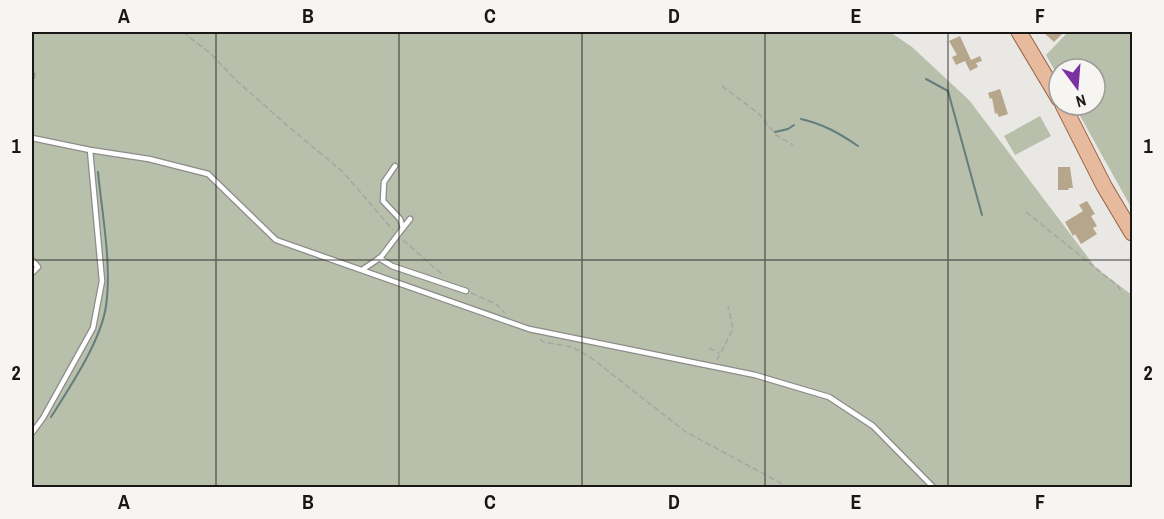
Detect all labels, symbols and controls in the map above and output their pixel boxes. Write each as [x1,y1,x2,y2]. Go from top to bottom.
text: A [118,2,130,29]
text: B [302,2,314,29]
text: C [484,2,496,29]
text: D [668,2,680,29]
text: E [851,2,862,29]
text: F [1035,2,1045,29]
north arrow [1047,57,1107,117]
text: N [1074,90,1089,113]
text: 1 [11,132,21,159]
text: 1 [1143,132,1153,159]
text: 2 [11,359,21,386]
text: 2 [1143,359,1153,386]
text: A [118,488,130,515]
text: B [302,488,314,515]
text: C [484,488,496,515]
text: D [668,488,680,515]
text: E [851,488,862,515]
text: F [1035,488,1045,515]

